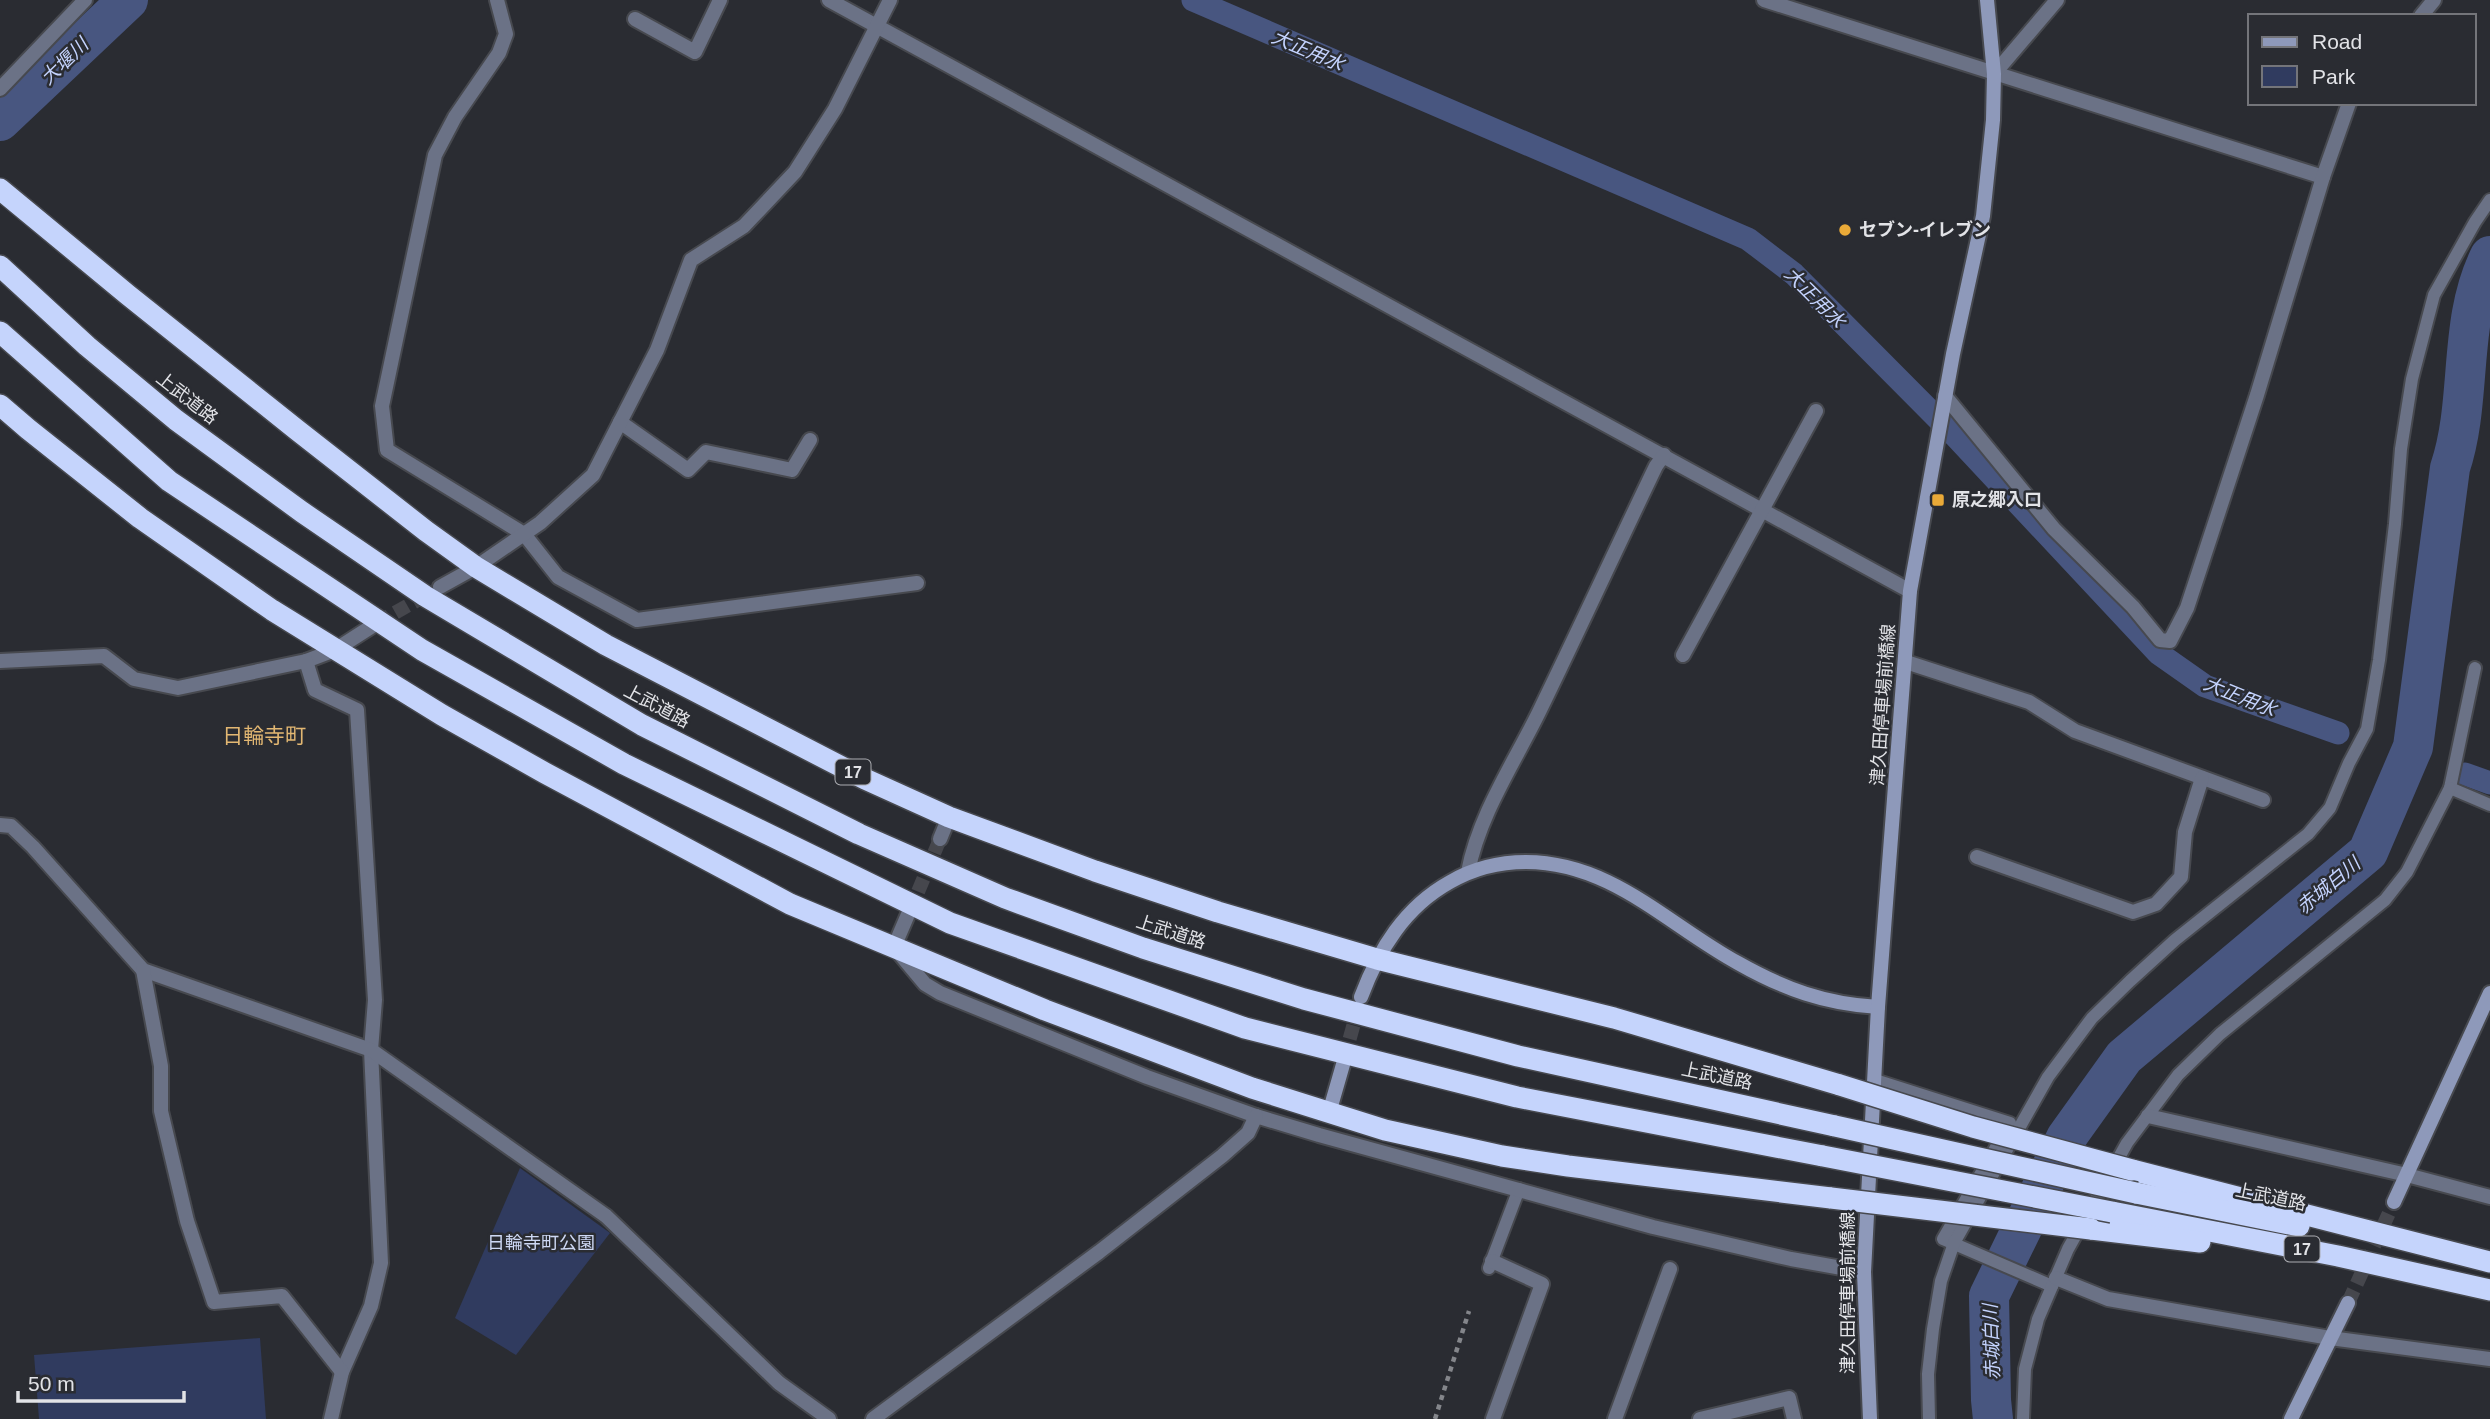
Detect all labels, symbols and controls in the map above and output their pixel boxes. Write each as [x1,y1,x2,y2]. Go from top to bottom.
legend [2248,14,2476,105]
water label: 大正用水 [1269,26,1349,76]
text: Road [2312,30,2362,53]
water label: 大堰川 [37,33,94,89]
text: Park [2312,65,2356,88]
place label: セブン-イレブン [1859,220,1991,240]
marker: セブン-イレブン [1837,222,1853,238]
water label: 大正用水 [1780,263,1850,333]
street label: 上武道路 [152,368,222,428]
place label: 原之郷入口 [1952,490,2042,510]
marker: 原之郷入口 [1930,492,1946,508]
street label: 津久田停車場前橋線 [1867,623,1899,787]
water label: 大正用水 [2201,672,2281,721]
street label: 上武道路 [621,680,693,732]
district label: 日輪寺町 [222,724,306,747]
road number: 17 [836,760,870,785]
water label: 赤城白川 [2292,852,2366,918]
street label: 上武道路 [1134,911,1208,953]
street label: 上武道路 [1680,1059,1754,1093]
street label: 上武道路 [2234,1180,2308,1214]
street label: 津久田停車場前橋線 [1838,1212,1858,1374]
park label: 日輪寺町公園 [487,1233,595,1253]
road number: 17 [2284,1236,2320,1261]
water label: 赤城白川 [1980,1302,2003,1380]
scale bar [18,1360,184,1404]
text: 50 m [28,1372,75,1395]

